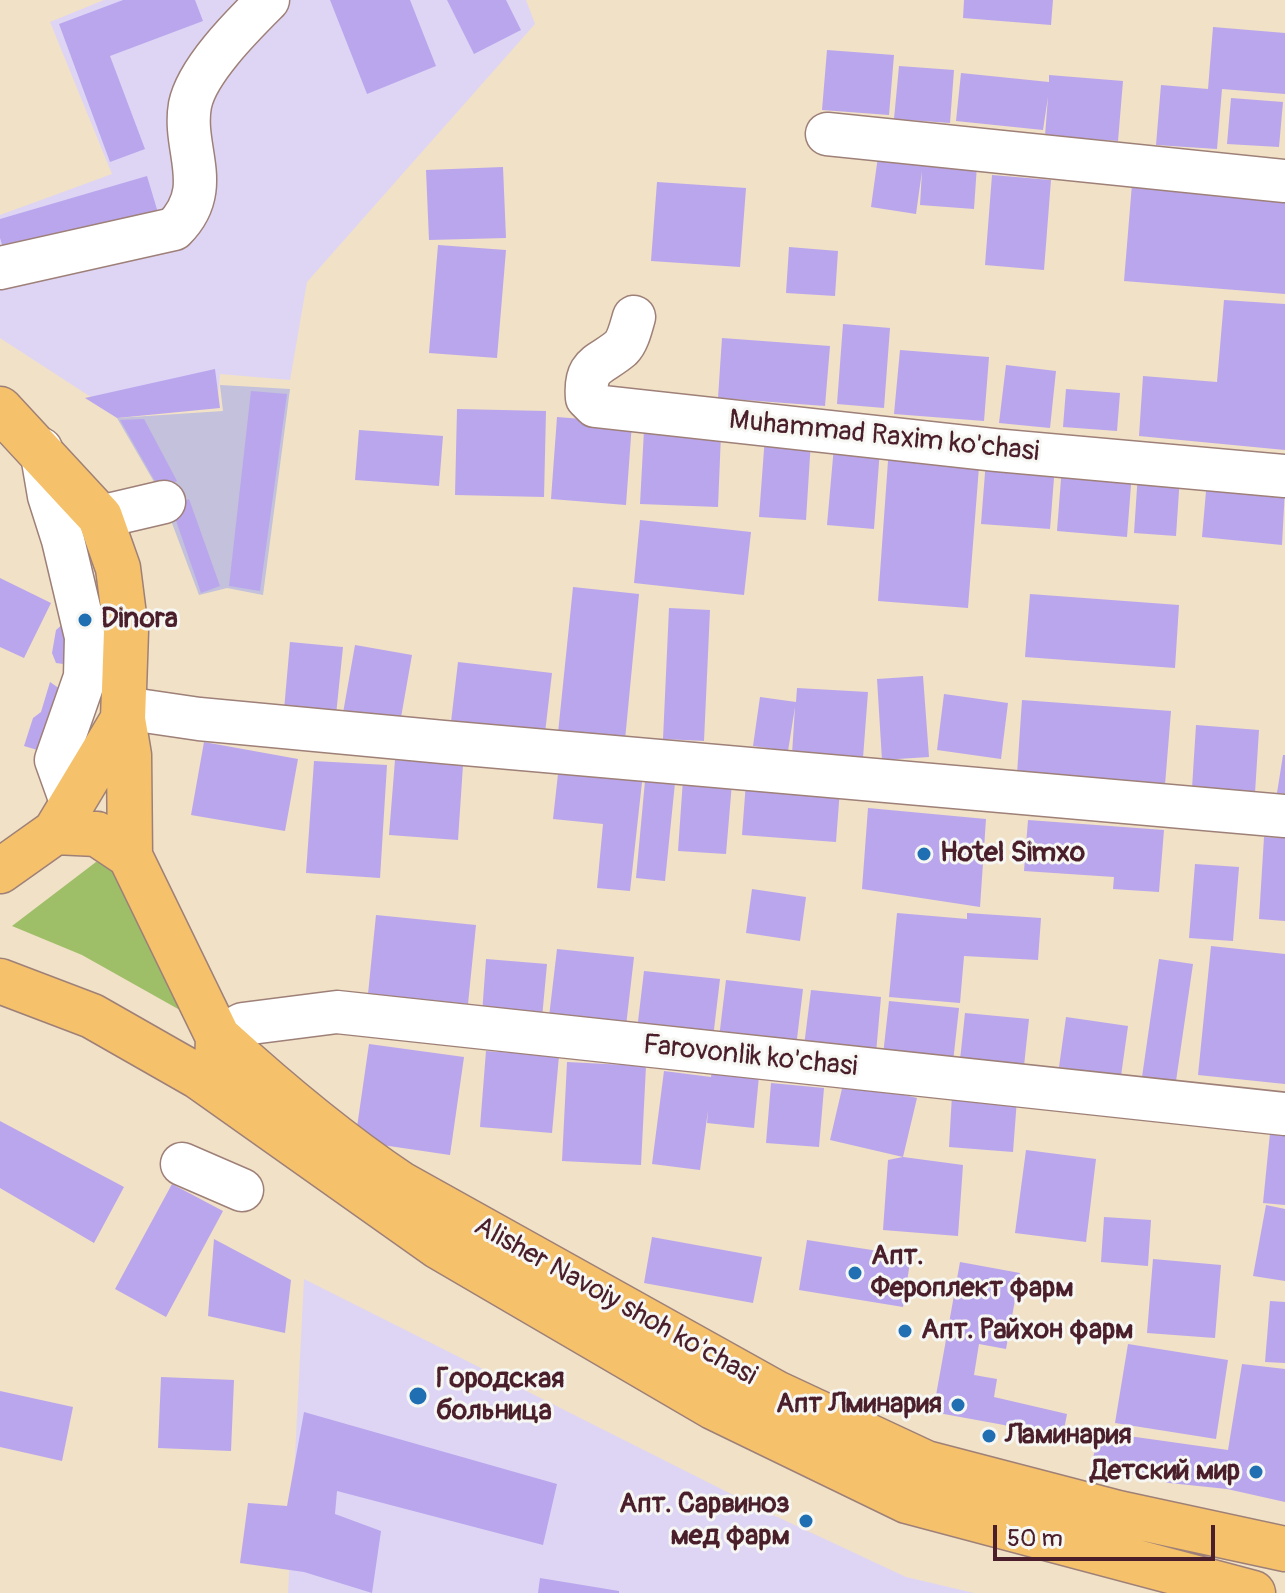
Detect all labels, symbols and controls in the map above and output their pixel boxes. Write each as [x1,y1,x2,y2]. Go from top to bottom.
street label: Muhammad Raxim ko'chasi [727,404,1041,470]
place label: Dinora [101,603,178,637]
marker: Dinora [76,611,94,629]
place label: Hotel Simxo [940,837,1085,871]
marker: Hotel Simxo [915,845,933,863]
street label: Farovonlik ko'chasi [641,1029,859,1085]
street label: Alisher Navoiy shoh ko'chasi [468,1210,762,1394]
place label: Апт. Фероплект фарм [871,1240,1074,1306]
marker: Апт. Фероплект фарм [846,1264,864,1282]
place label: Апт. Райхон фарм [921,1314,1134,1348]
marker: Апт. Райхон фарм [896,1322,914,1340]
place label: Городская больница [436,1363,564,1429]
marker: Городская больница [407,1385,429,1407]
place label: Апт Лминария [776,1388,942,1422]
marker: Апт Лминария [949,1396,967,1414]
place label: Ламинария [1005,1419,1132,1453]
marker: Ламинария [980,1427,998,1445]
place label: Детский мир [1091,1455,1240,1489]
marker: Детский мир [1247,1463,1265,1481]
place label: Апт. Сарвиноз мед фарм [619,1488,790,1554]
scale bar [997,1509,1219,1559]
marker: Апт. Сарвиноз мед фарм [797,1512,815,1530]
text: 50 m [1007,1524,1063,1553]

